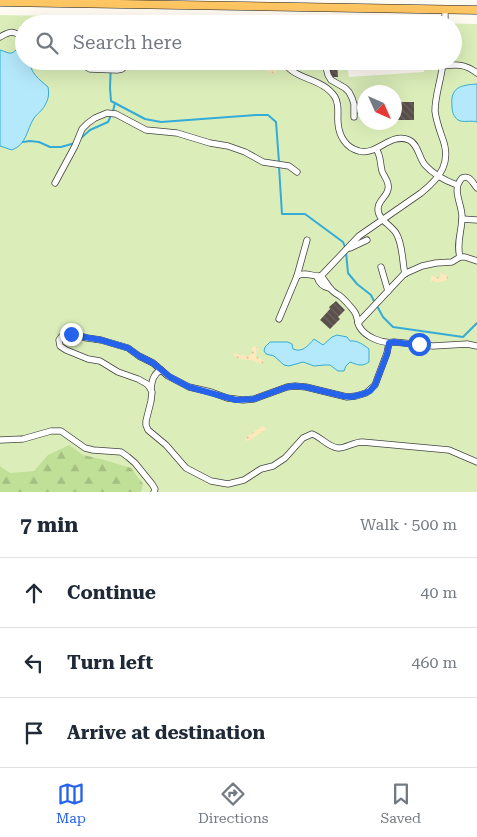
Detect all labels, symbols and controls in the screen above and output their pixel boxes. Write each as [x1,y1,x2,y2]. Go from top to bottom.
search box [15,15,462,70]
icon: search [33,29,61,57]
text: Search here [73,31,182,54]
north arrow [357,85,402,130]
route end [60,323,83,346]
route start [408,333,431,356]
text: 7 min [20,513,78,537]
text: Walk · 500 m [360,515,457,534]
icon: ahead [20,579,48,607]
text: Continue [67,581,156,604]
text: 40 m [420,583,457,602]
icon: left [20,649,48,677]
text: Turn left [67,651,153,674]
text: 460 m [411,653,457,672]
icon: arrive [20,719,48,747]
text: Arrive at destination [67,721,265,744]
tab: Map [56,780,86,826]
tab: Directions [198,780,268,826]
tab: Saved [380,780,421,826]

